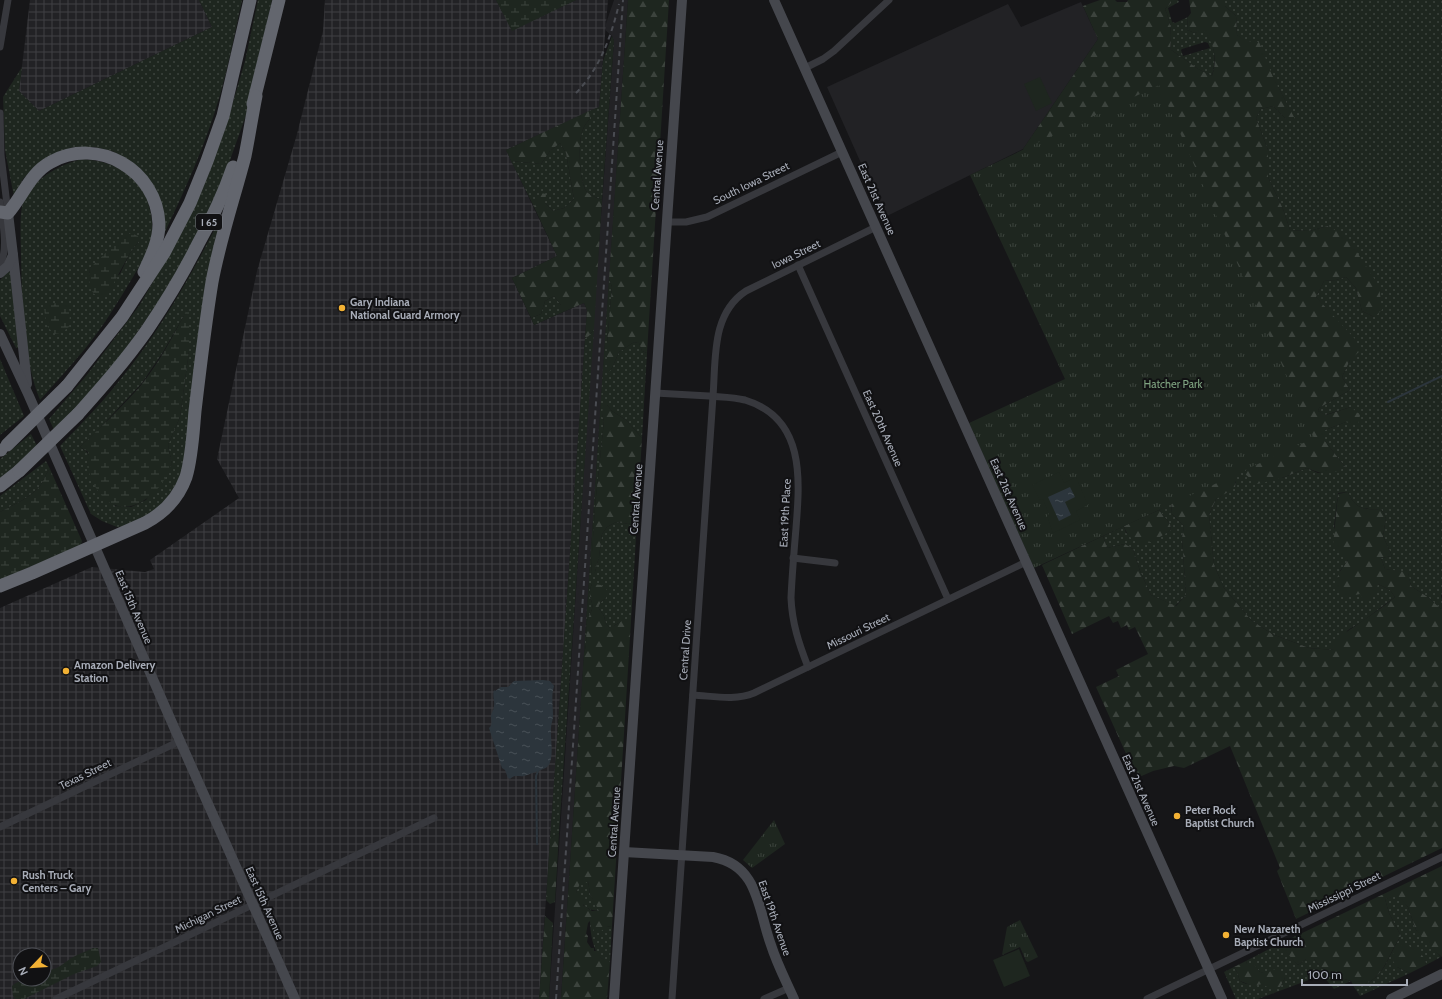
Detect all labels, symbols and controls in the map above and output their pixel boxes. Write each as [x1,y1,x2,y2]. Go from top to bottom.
street label: Central Avenue [648,139,666,211]
street label: South Iowa Street [711,158,792,207]
street label: East 21st Avenue [855,161,899,237]
road number: I 65 [196,214,222,230]
street label: Iowa Street [769,236,823,272]
place label: Gary Indiana National Guard Armory [350,295,460,322]
marker: Gary Indiana National Guard Armory [337,303,347,313]
park label: Hatcher Park [1144,377,1202,391]
street label: East 20th Avenue [860,387,906,469]
street label: East 21st Avenue [987,456,1031,532]
street label: Central Avenue [627,463,645,535]
street label: East 19th Place [776,478,794,548]
street label: East 15th Avenue [112,568,156,646]
street label: Missouri Street [824,610,892,652]
street label: Central Drive [676,619,694,681]
place label: Amazon Delivery Station [74,658,156,685]
marker: Amazon Delivery Station [61,666,71,676]
street label: East 21st Avenue [1119,752,1163,828]
street label: Texas Street [57,755,114,793]
street label: Central Avenue [605,786,623,858]
place label: Peter Rock Baptist Church [1185,803,1254,830]
marker: Peter Rock Baptist Church [1172,811,1182,821]
street label: East 15th Avenue [243,864,288,942]
place label: Rush Truck Centers – Gary [22,868,91,895]
street label: Mississippi Street [1305,868,1383,916]
marker: Rush Truck Centers – Gary [9,876,19,886]
street label: East 19th Avenue [756,878,795,958]
street label: Michigan Street [173,892,244,936]
place label: New Nazareth Baptist Church [1234,922,1303,949]
marker: New Nazareth Baptist Church [1221,930,1231,940]
north arrow [12,947,52,987]
scale bar [1302,961,1407,987]
text: N [15,965,31,978]
text: 100 m [1308,967,1342,982]

